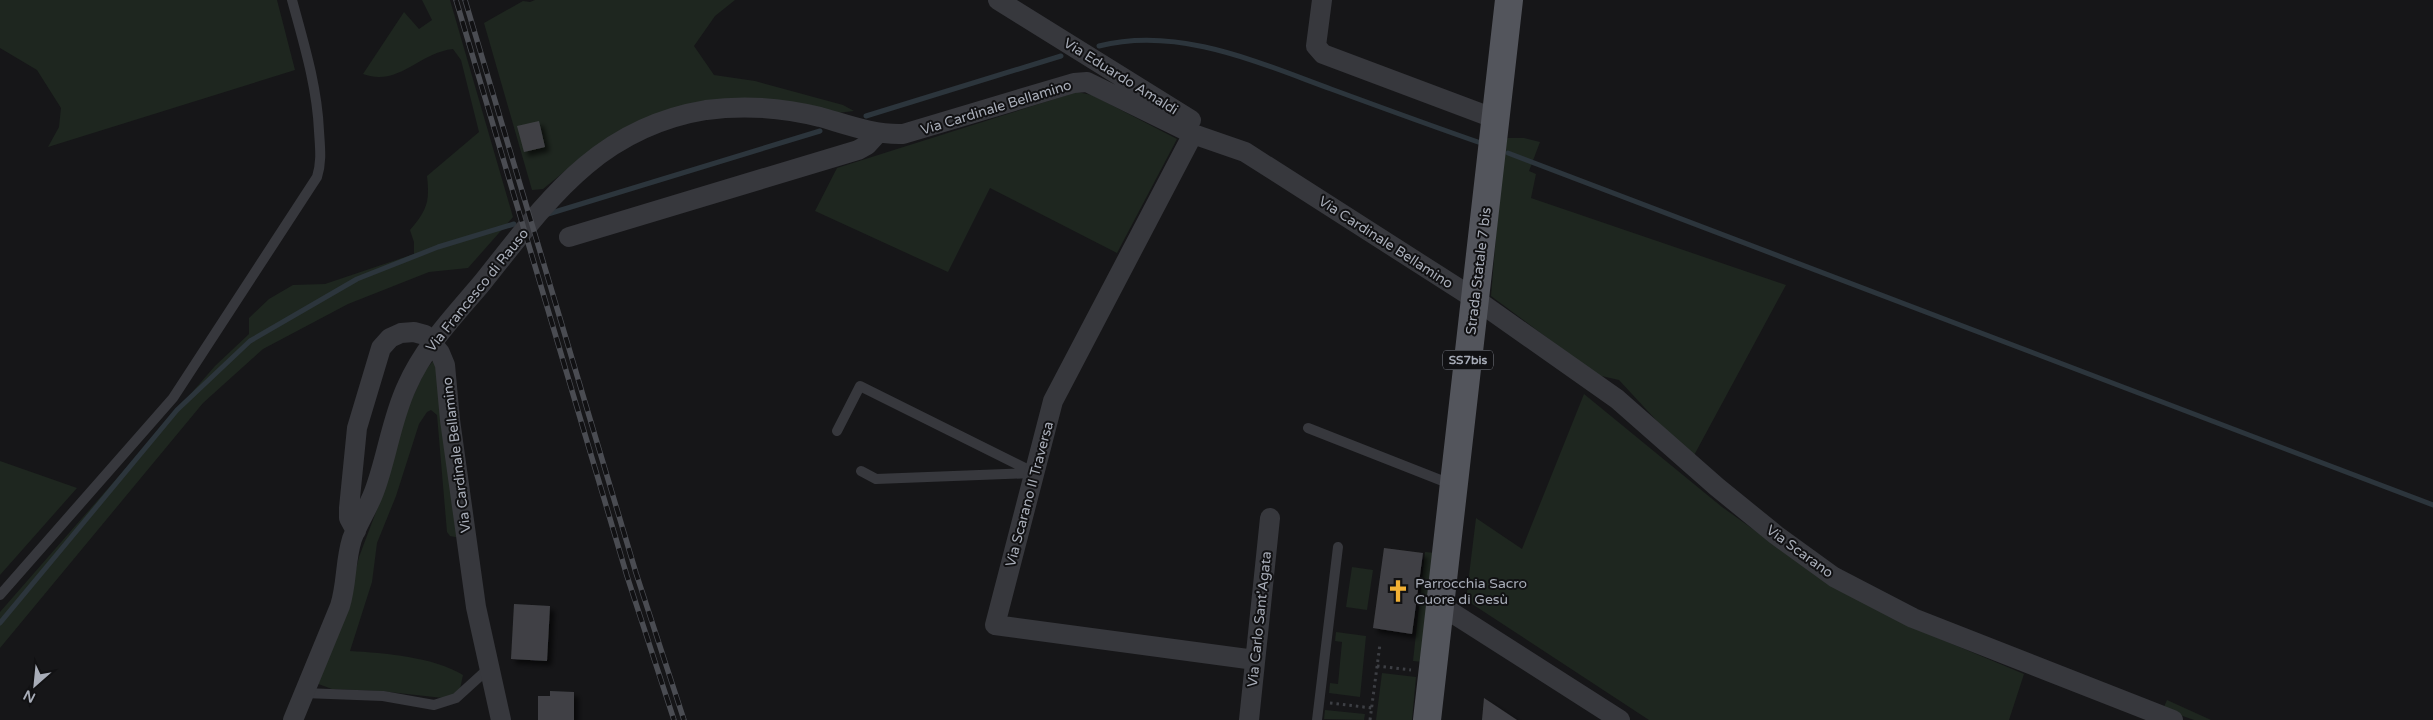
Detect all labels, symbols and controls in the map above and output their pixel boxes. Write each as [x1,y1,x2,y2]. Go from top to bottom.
street label: Via Eduardo Amaldi [1060,34,1181,118]
street label: Via Cardinale Bellamino [919,76,1074,139]
street label: Via Cardinale Bellamino [1315,193,1456,292]
street label: Strada Statale 7 bis [1462,206,1495,336]
street label: Via Francesco di Rauso [422,225,532,355]
road number: SS7bis [1443,350,1493,370]
street label: Via Cardinale Bellamino [439,376,474,534]
street label: Via Scarano II Traversa [1002,419,1057,569]
street label: Via Scarano [1763,521,1837,581]
street label: Via Carlo Sant'Agata [1244,550,1275,688]
place label: Parrocchia Sacro Cuore di Gesù [1415,575,1527,608]
church icon: Parrocchia Sacro Cuore di Gesù [1385,578,1411,604]
north arrow [10,660,60,710]
text: N [20,686,38,706]

